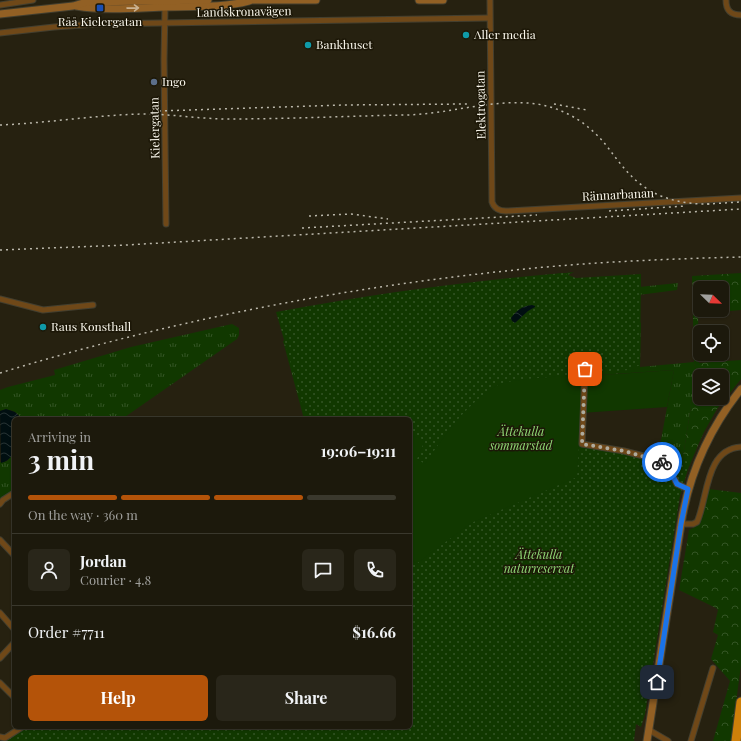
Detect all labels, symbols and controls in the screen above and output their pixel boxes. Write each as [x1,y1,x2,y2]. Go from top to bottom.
street label: Landskronavägen [196,2,292,20]
marker: Råå Kielergatan [95,3,105,13]
one-way arrow [126,4,139,12]
place label: Råå Kielergatan [58,13,142,29]
place label: Aller media [473,26,536,42]
marker: Aller media [461,30,471,40]
place label: Bankhuset [316,36,373,52]
marker: Bankhuset [303,40,313,50]
street label: Elektrogatan [471,70,489,140]
place label: Ingo [162,73,186,89]
marker: Ingo [149,77,159,87]
street label: Kielergatan [145,97,163,159]
street label: Rännarbanan [581,184,654,204]
north arrow [693,281,729,317]
map controls [693,281,729,405]
place label: Raus Konsthall [51,318,132,334]
marker: Raus Konsthall [38,322,48,332]
button: locate [693,325,729,361]
pin [568,352,602,386]
icon: bag [574,358,596,380]
button: layers [693,369,729,405]
park label: Ättekulla sommarstad [489,423,553,453]
text: Arriving in [28,428,91,445]
text: 19:06–19:11 [321,441,396,461]
text: 3 min [28,442,94,477]
courier [642,442,682,482]
icon: bike [651,451,673,473]
text: On the way · 360 m [28,506,138,523]
park label: Ättekulla naturreservat [504,546,575,576]
button: person [28,549,70,591]
button: chat [302,549,344,591]
button: phone [354,549,396,591]
text: Jordan [80,551,126,571]
text: Courier · 4.8 [80,571,151,588]
text: Order #7711 [28,622,105,642]
text: $16.66 [352,622,396,642]
pin [640,665,674,699]
icon: home [646,671,668,693]
button: Help [28,675,208,721]
button: Share [216,675,396,721]

